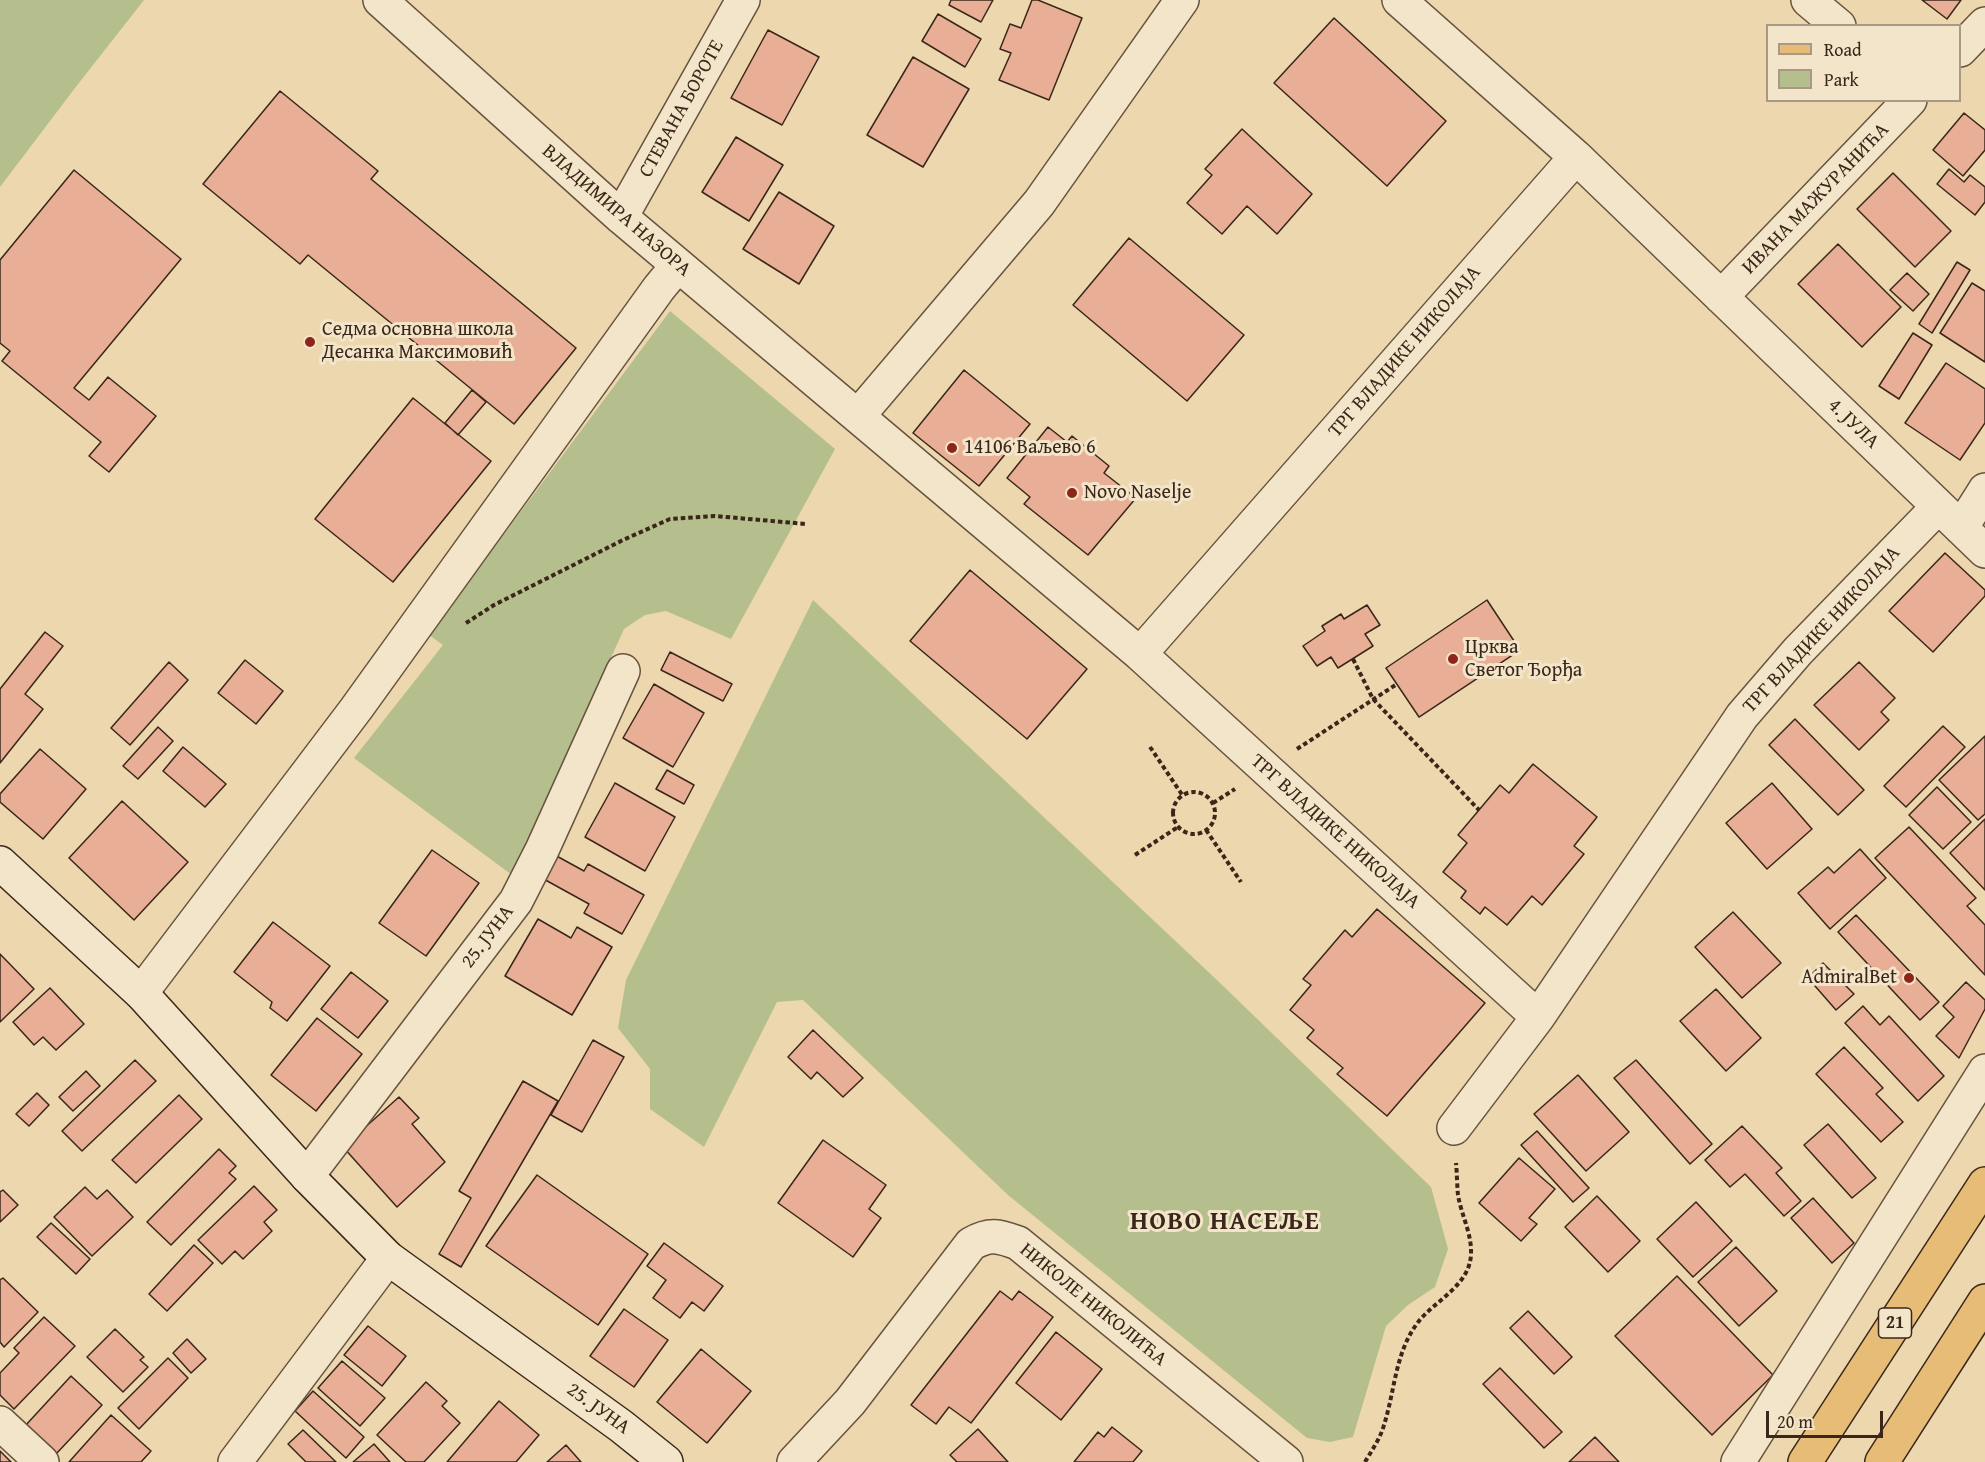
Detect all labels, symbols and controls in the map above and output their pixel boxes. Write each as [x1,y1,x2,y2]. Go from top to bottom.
legend [1766,24,1961,102]
street label: СТЕВАНА БОРОТЕ [634,36,730,182]
text: Road [1824,36,1862,63]
text: Park [1824,66,1859,93]
street label: ИВАНА МАЖУРАНИЋА [1738,118,1894,280]
street label: ВЛАДИМИРА НАЗОРА [537,140,695,282]
street label: ТРГ ВЛАДИКЕ НИКОЛАЈА [1324,261,1486,443]
place label: Седма основна школа Десанка Максимовић [322,318,514,365]
marker: Седма основна школа Десанка Максимовић [303,335,317,349]
street label: 4. ЈУЛА [1822,394,1884,454]
place label: 14106 Ваљево 6 [964,436,1096,460]
marker: 14106 Ваљево 6 [945,441,959,455]
place label: Novo Naselje [1084,481,1191,505]
marker: Novo Naselje [1065,486,1079,500]
street label: ТРГ ВЛАДИКЕ НИКОЛАЈА [1738,541,1906,719]
place label: Црква Светог Ђорђа [1465,636,1582,683]
marker: Црква Светог Ђорђа [1446,652,1460,666]
street label: ТРГ ВЛАДИКЕ НИКОЛАЈА [1245,750,1425,914]
street label: 25. ЈУНА [457,901,519,973]
place label: AdmiralBet [1801,966,1897,990]
marker: AdmiralBet [1902,971,1916,985]
district label: НОВО НАСЕЉЕ [1130,1206,1320,1238]
street label: НИКОЛЕ НИКОЛИЋА [1015,1238,1171,1372]
road number: 21 [1878,1308,1912,1338]
street label: 25. ЈУНА [562,1378,634,1440]
scale bar [1769,1399,1886,1437]
text: 20 m [1777,1408,1813,1435]

